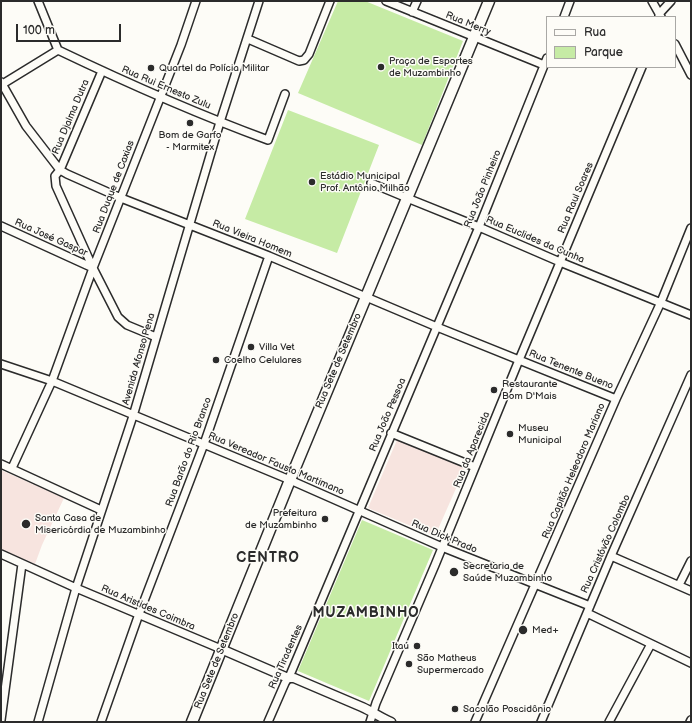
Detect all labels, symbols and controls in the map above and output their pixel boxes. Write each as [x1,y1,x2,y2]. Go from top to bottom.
street label: Rua Merry [444,9,492,39]
scale bar [18,16,123,42]
legend [546,16,676,68]
text: 100 m [23,23,55,38]
text: Rua [584,25,606,40]
text: Parque [584,45,623,60]
place label: Praça de Esportes de Muzambinho [389,55,473,78]
place label: Quartel da Polícia Militar [159,62,269,74]
marker: Praça de Esportes de Muzambinho [376,62,386,72]
marker: Quartel da Polícia Militar [146,63,156,73]
street label: Rua Rui Ernesto Zulu [120,64,212,112]
street label: Rua Djalma Dutra [50,78,92,156]
marker: Bom de Garfo - Marmitex [185,118,195,128]
place label: Bom de Garfo - Marmitex [158,129,222,152]
street label: Rua Duque de Caxias [91,139,137,235]
street label: Rua João Pinheiro [462,148,504,230]
street label: Rua Raul Soares [556,161,596,235]
place label: Estádio Municipal Prof. Antônio Milhão [320,170,410,194]
marker: Estádio Municipal Prof. Antônio Milhão [307,177,317,187]
street label: Rua Euclides da Cunha [484,214,586,266]
street label: Rua José Gaspar [13,217,89,259]
street label: Rua Vieira Homem [210,218,294,260]
street label: Rua Sete de Setembro [313,311,365,411]
street label: Avenida Afonso Pena [120,312,158,406]
place label: Villa Vet [259,341,295,353]
marker: Villa Vet [246,342,256,352]
street label: Rua Tenente Bueno [527,348,615,392]
place label: Coelho Celulares [224,354,302,366]
marker: Coelho Celulares [211,355,221,365]
street label: Rua João Pessoa [367,376,409,454]
place label: Restaurante Bom D'Mais [502,378,557,402]
marker: Restaurante Bom D'Mais [489,385,499,395]
street label: Rua Barão do Rio Branco [164,396,214,508]
street label: Rua Capitão Heleodoro Mariano [540,401,608,541]
street label: Rua da Aparecida [451,410,493,490]
place label: Museu Municipal [518,422,562,446]
marker: Museu Municipal [505,429,515,439]
street label: Rua Vereador Fausto Martimano [206,430,346,498]
street label: Rua Cristóvão Colombo [579,493,633,595]
place label: Prefeitura de Muzambinho [245,507,317,530]
place label: Santa Casa de Misericórdia de Muzambinho [35,512,166,536]
marker: Prefeitura de Muzambinho [320,514,330,524]
marker: Santa Casa de Misericórdia de Muzambinho [20,518,32,530]
street label: Rua Dick Prado [409,518,479,556]
district label: CENTRO [236,550,300,566]
place label: Secretaria de Saúde Muzambinho [463,560,552,584]
marker: Secretaria de Saúde Muzambinho [448,566,460,578]
street label: Rua Aristides Coimbra [99,583,197,633]
district label: MUZAMBINHO [312,605,420,621]
street label: Rua Sete de Setembro [192,611,242,711]
street label: Rua Tiradentes [266,623,306,691]
marker: Med+ [517,624,529,636]
place label: Med+ [532,624,559,636]
place label: Itaú [392,640,409,652]
marker: Itaú [412,641,422,651]
place label: São Matheus Supermercado [417,652,484,676]
marker: São Matheus Supermercado [404,659,414,669]
place label: Sacolão Poscidônio [463,703,551,715]
marker: Sacolão Poscidônio [450,704,460,714]

